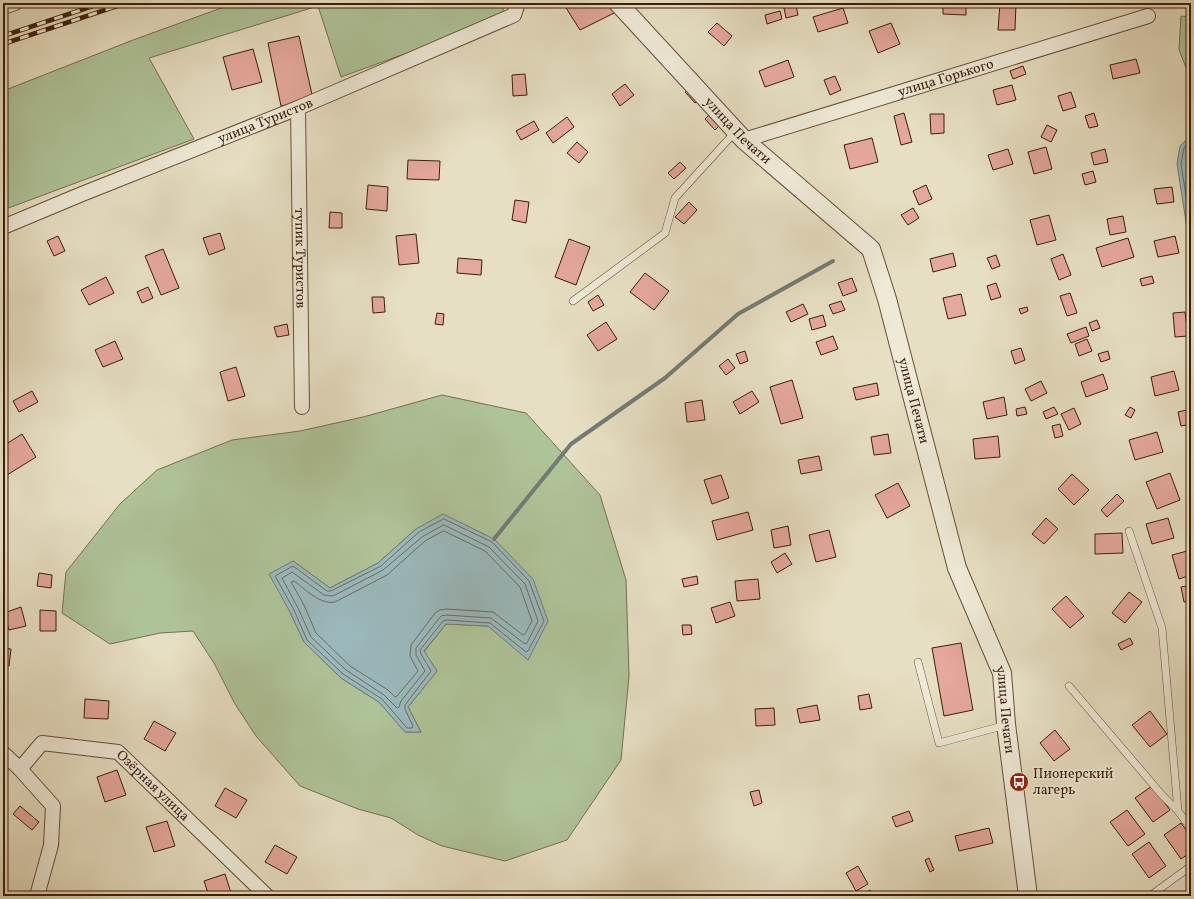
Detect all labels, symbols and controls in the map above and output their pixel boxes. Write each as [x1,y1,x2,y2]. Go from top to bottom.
street label: улица Горького [896,54,996,102]
street label: улица Туристов [215,93,316,148]
street label: улица Печати [700,93,776,169]
street label: тупик Туристов [290,207,310,308]
street label: улица Печати [893,356,934,446]
street label: улица Печати [990,663,1019,755]
street label: Озёрная улица [112,746,194,826]
place label: Пионерский лагерь [1033,765,1114,800]
bus stop icon: Пионерский лагерь [1008,771,1030,793]

